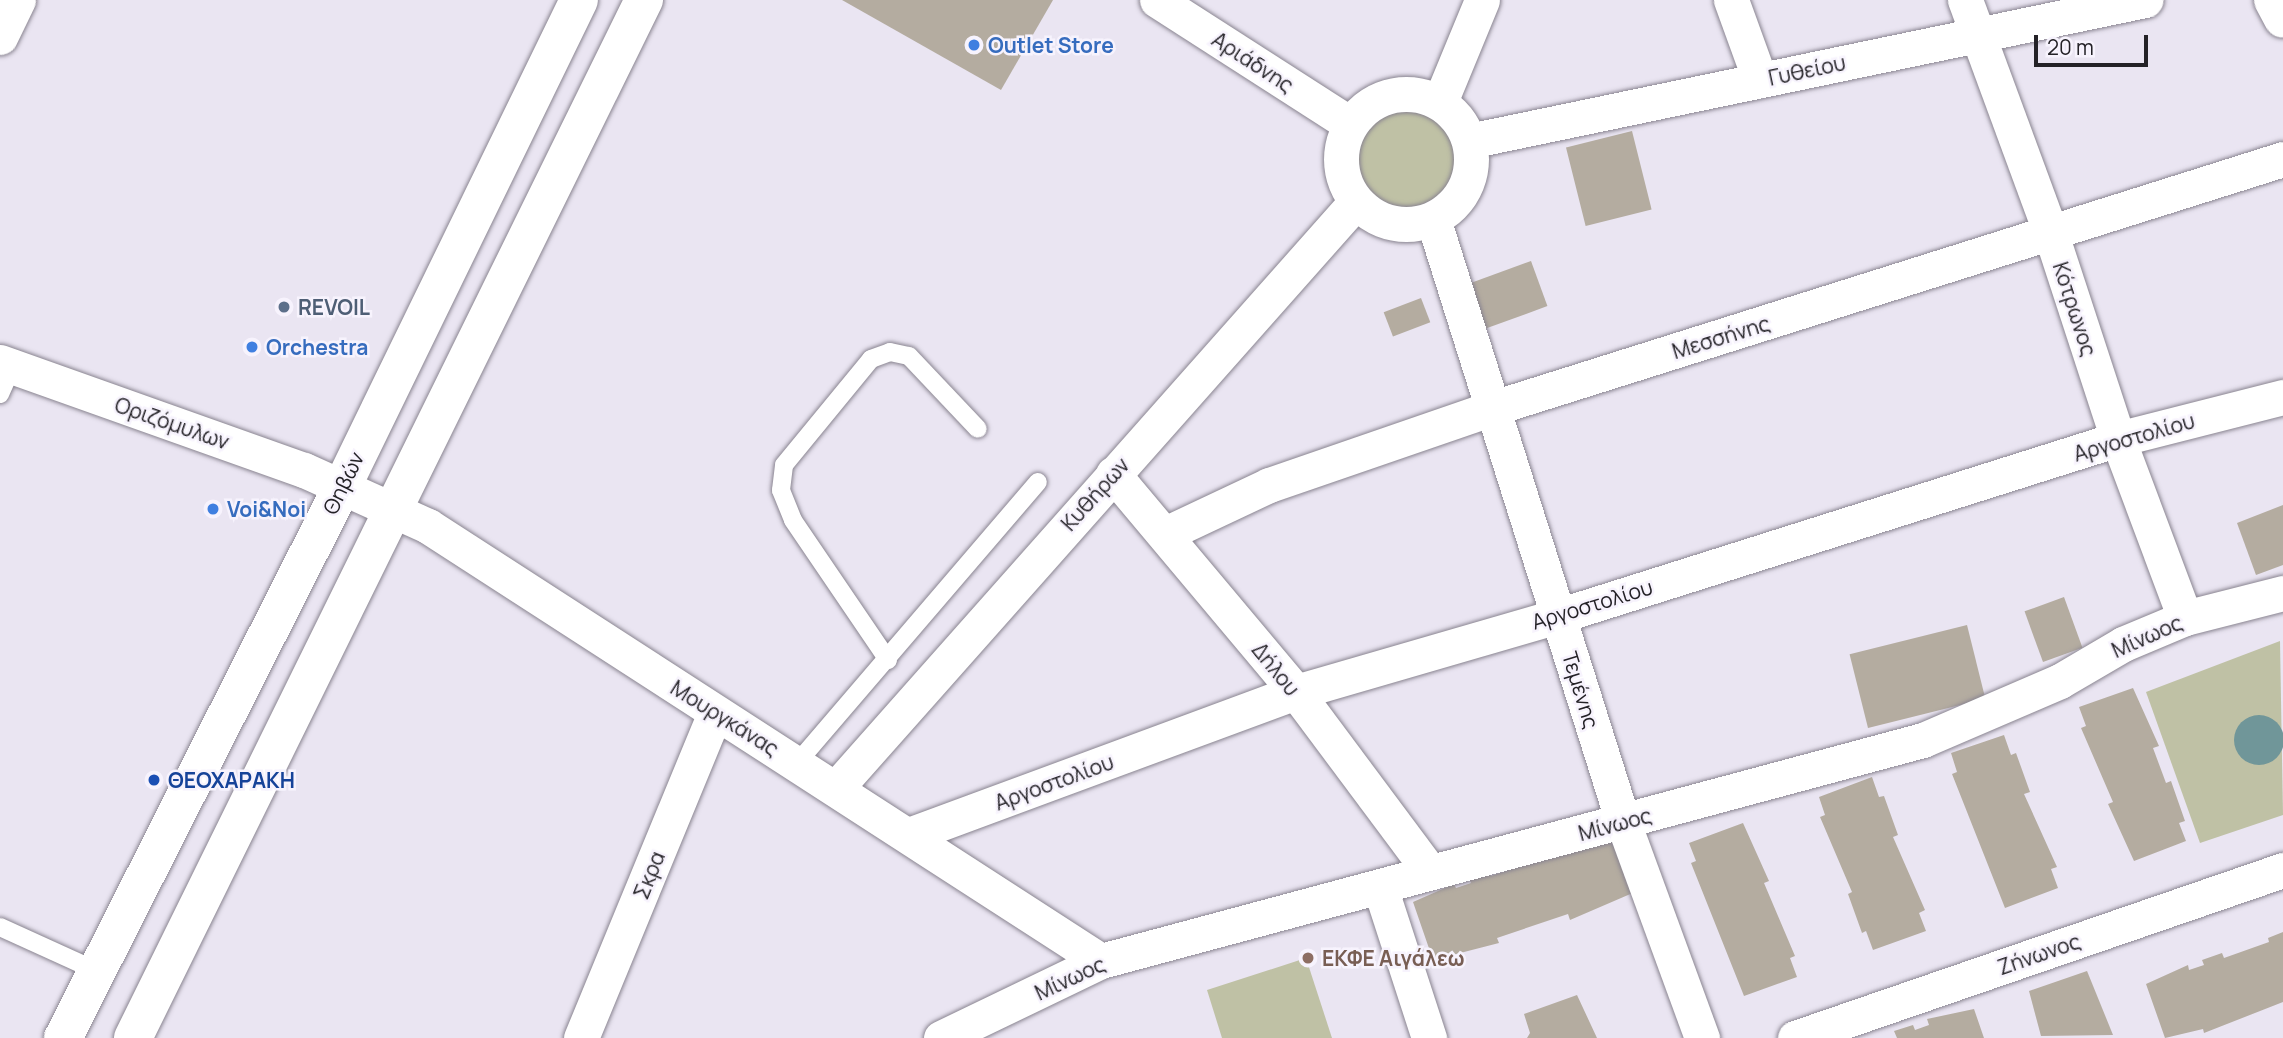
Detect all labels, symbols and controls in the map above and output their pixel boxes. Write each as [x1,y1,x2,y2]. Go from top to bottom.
scale bar [2038,21,2152,65]
street label: Αριάδνης [1207,26,1299,98]
place label: Outlet Store [988,32,1114,58]
text: 20 m [2047,33,2094,61]
marker: Outlet Store [966,37,982,53]
street label: Γυθείου [1766,50,1848,90]
street label: Κότρωνος [2048,259,2102,359]
place label: REVOIL [298,294,370,320]
marker: REVOIL [276,299,292,315]
street label: Μεσσήνης [1669,310,1773,364]
place label: Orchestra [266,334,368,360]
marker: Orchestra [244,339,260,355]
street label: Οριζόμυλων [112,392,232,454]
street label: Αργοστολίου [2070,408,2198,466]
street label: Θηβών [317,448,369,518]
street label: Κυθήρων [1056,452,1134,536]
place label: Voi&Noi [227,496,306,522]
marker: Voi&Noi [205,501,221,517]
street label: Αργοστολίου [1529,574,1655,634]
street label: Μίνωος [2108,609,2186,663]
street label: Δήλου [1247,637,1305,701]
street label: Τεμένης [1557,648,1605,732]
street label: Μουργκάνας [666,675,784,761]
street label: Αργοστολίου [991,749,1117,815]
place label: ΘΕΟΧΑΡΑΚΗ [168,767,295,793]
marker: ΘΕΟΧΑΡΑΚΗ [146,772,162,788]
street label: Μίνωος [1576,802,1654,846]
street label: Σκρα [628,847,670,903]
street label: Ζήνωνος [1994,928,2084,980]
place label: ΕΚΦΕ Αιγάλεω [1322,945,1465,971]
marker: ΕΚΦΕ Αιγάλεω [1300,950,1316,966]
street label: Μίνωος [1031,951,1109,1005]

